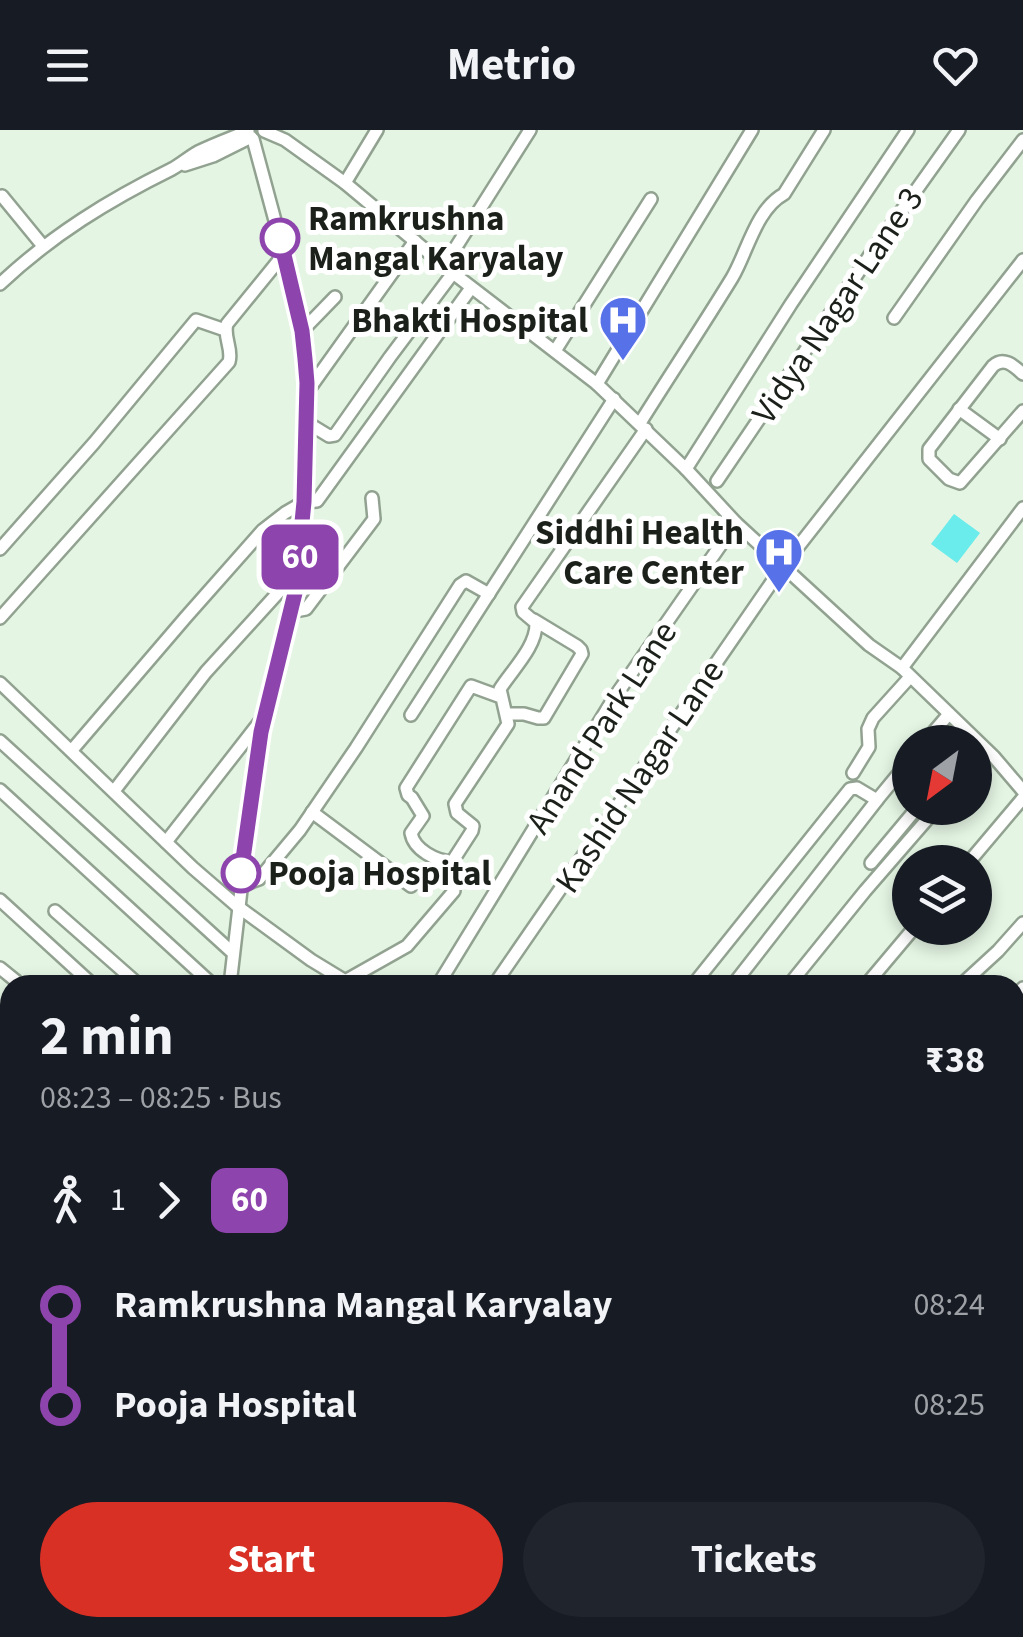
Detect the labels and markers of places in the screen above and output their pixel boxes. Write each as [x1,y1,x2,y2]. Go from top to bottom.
place label: Ramkrushna Mangal Karyalay [308,194,563,284]
marker: Ramkrushna Mangal Karyalay [261,219,299,257]
hospital icon: Bhakti Hospital [597,294,649,362]
place label: Bhakti Hospital [351,296,588,346]
place label: Siddhi Health Care Center [535,508,744,598]
hospital icon: Siddhi Health Care Center [753,526,805,594]
place label: Pooja Hospital [268,849,491,899]
marker: Pooja Hospital [222,854,260,892]

